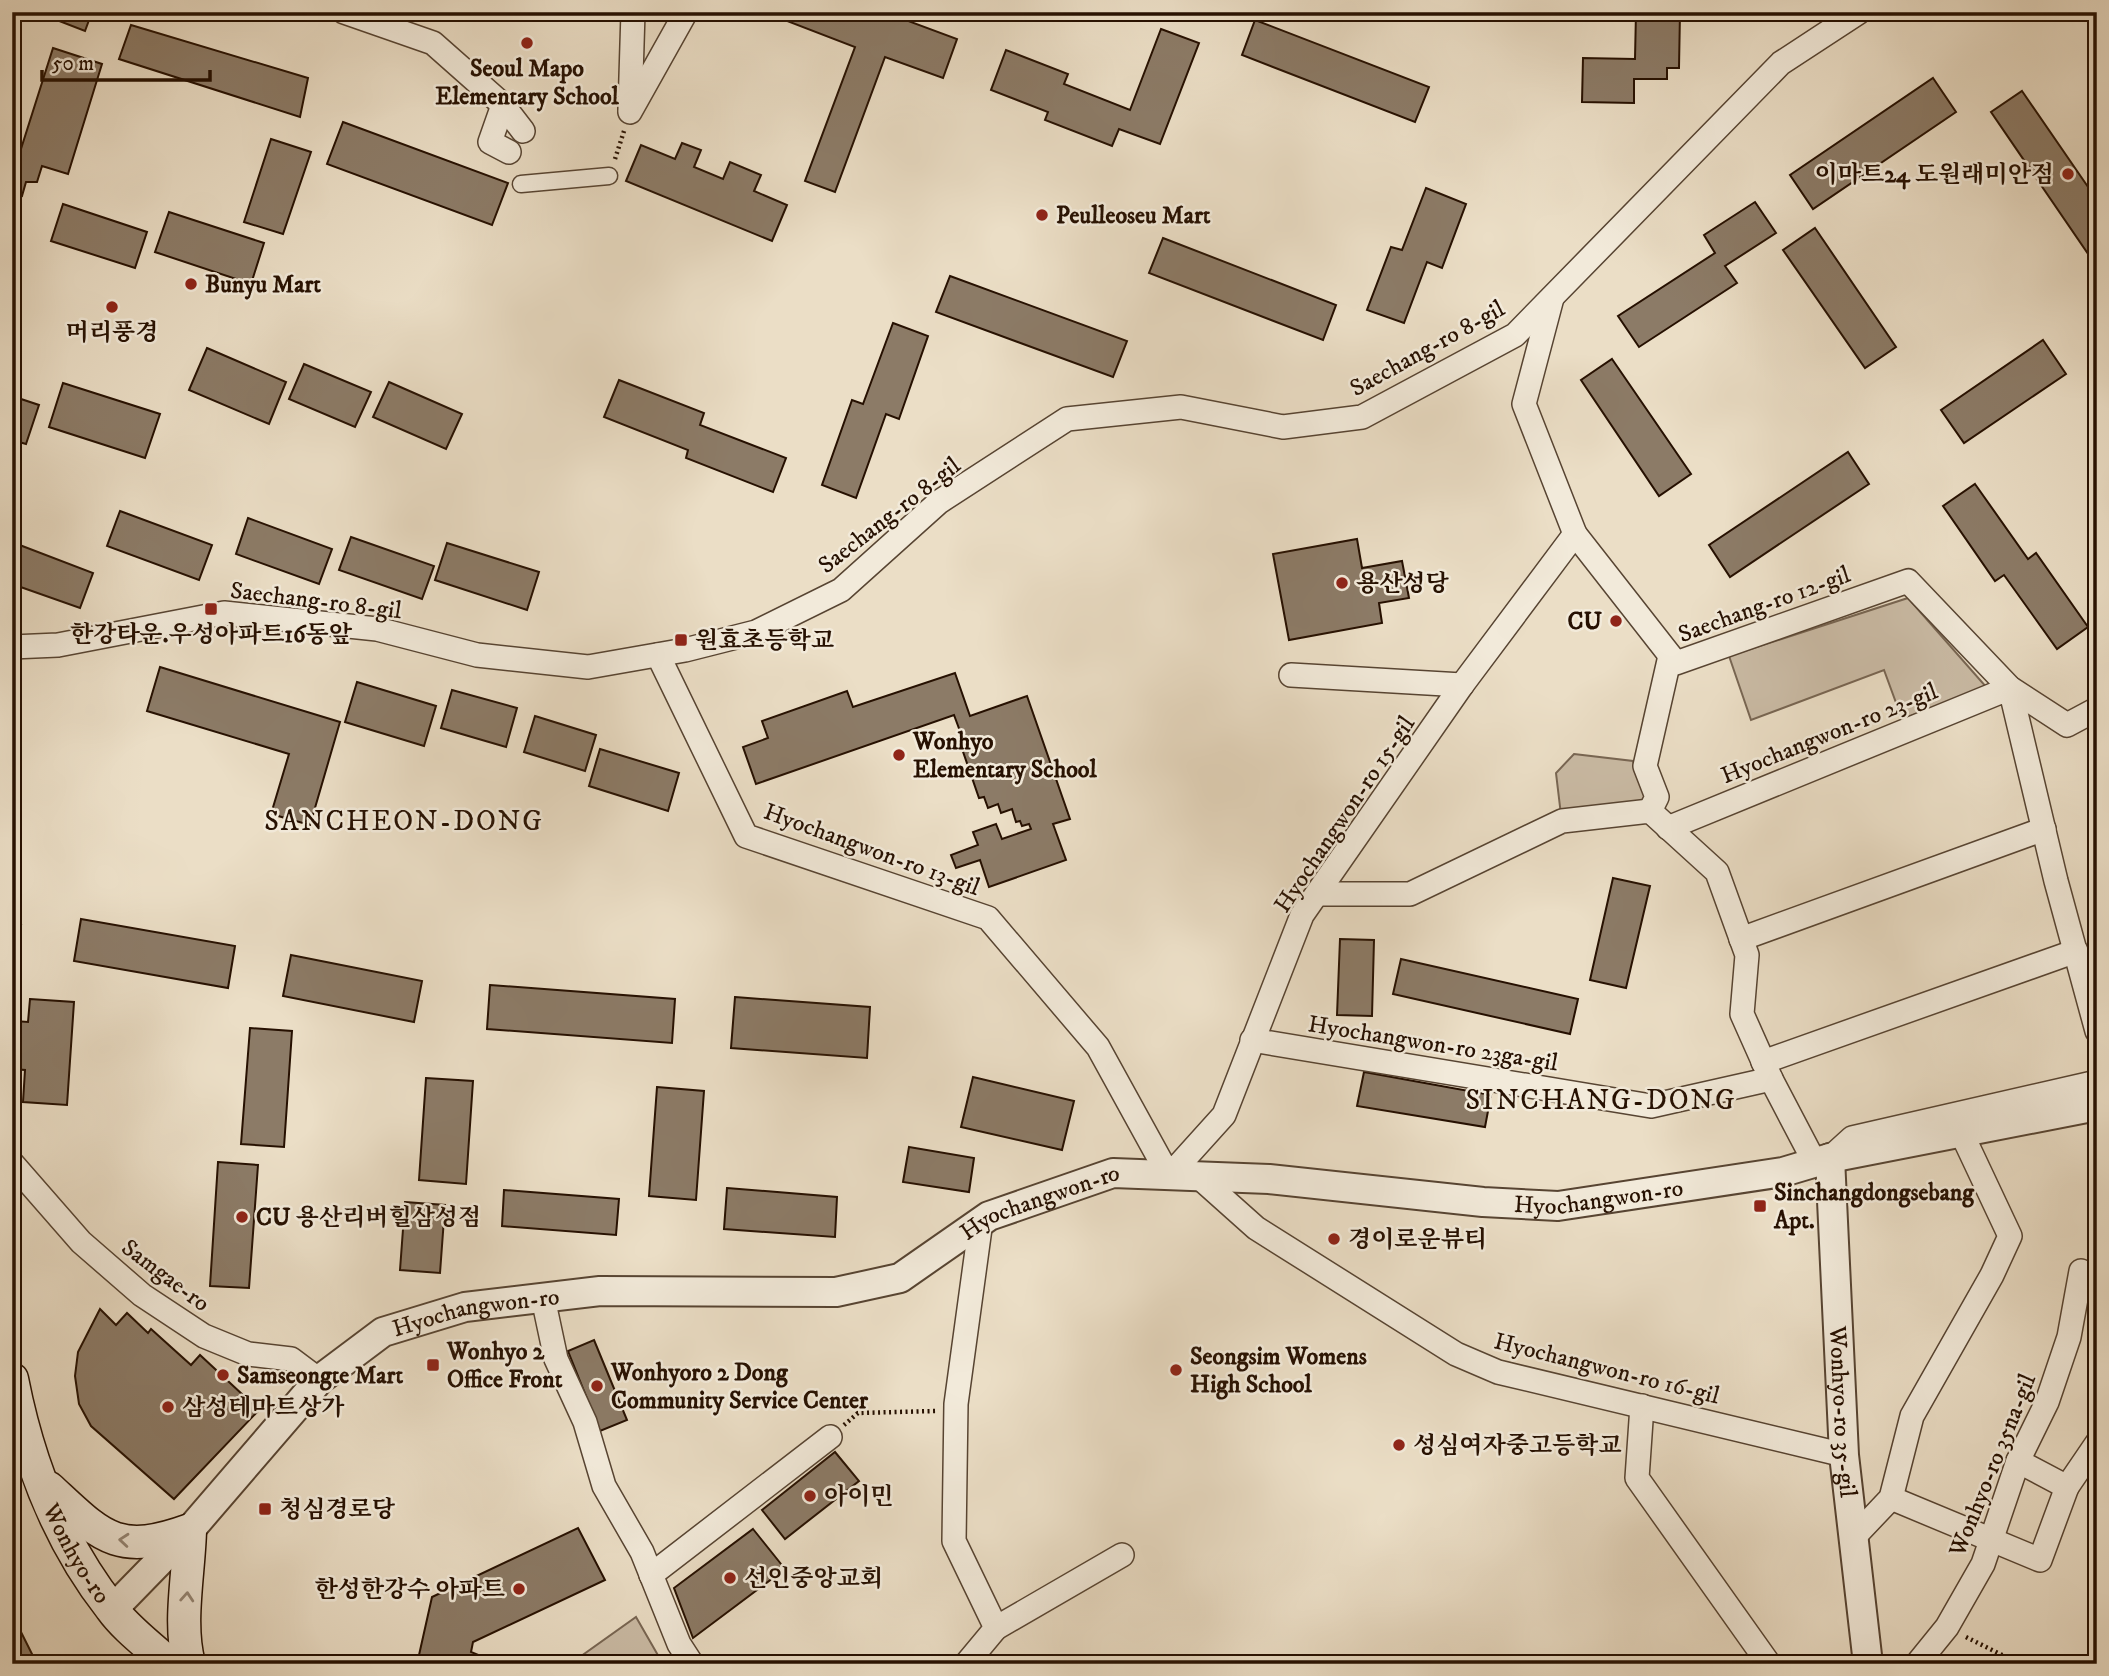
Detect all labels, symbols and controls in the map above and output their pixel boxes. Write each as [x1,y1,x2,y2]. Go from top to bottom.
marker: Seoul Mapo Elementary School [519,35,535,51]
scale bar [42,38,210,82]
text: 50 m [52,51,94,77]
place label: Seoul Mapo Elementary School [435,54,620,112]
place label: 이마트24 도원래미안점 [1815,160,2054,190]
marker: 이마트24 도원래미안점 [2060,166,2076,182]
place label: Peulleoseu Mart [1056,201,1211,231]
marker: Peulleoseu Mart [1034,207,1050,223]
place label: Bunyu Mart [205,270,321,300]
marker: Bunyu Mart [183,276,199,292]
street label: Saechang-ro 8-gil [1345,294,1511,404]
marker: 머리풍경 [104,299,120,315]
place label: 머리풍경 [66,318,158,348]
street label: Saechang-ro 8-gil [812,450,967,581]
street label: Saechang-ro 12-gil [1674,560,1855,650]
place label: 용산성당 [1356,569,1450,599]
marker: 용산성당 [1334,575,1350,591]
street label: Saechang-ro 8-gil [229,576,404,626]
marker: 한강타운.우성아파트16동앞 [203,601,219,617]
place label: CU [1567,607,1602,637]
marker: CU [1608,613,1624,629]
place label: 한강타운.우성아파트16동앞 [70,620,353,650]
place label: 원효초등학교 [695,626,834,656]
marker: 원효초등학교 [673,632,689,648]
street label: Hyochangwon-ro 23-gil [1717,676,1943,791]
street label: Hyochangwon-ro 15-gil [1268,710,1422,919]
place label: Wonhyo Elementary School [912,727,1097,785]
marker: Wonhyo Elementary School [891,747,907,763]
street label: Hyochangwon-ro 13-gil [759,797,985,903]
district label: SANCHEON-DONG [264,804,544,839]
street label: Hyochangwon-ro 23ga-gil [1306,1009,1561,1079]
district label: SINCHANG-DONG [1465,1083,1737,1118]
street label: Hyochangwon-ro [954,1159,1120,1248]
street label: Hyochangwon-ro [1513,1173,1685,1222]
place label: Sinchangdongsebang Apt. [1773,1178,1975,1236]
marker: Sinchangdongsebang Apt. [1752,1198,1768,1214]
place label: CU 용산리버힐삼성점 [256,1203,481,1233]
marker: CU 용산리버힐삼성점 [234,1209,250,1225]
place label: 경이로운뷰티 [1348,1225,1487,1255]
marker: 경이로운뷰티 [1326,1231,1342,1247]
street label: Samgae-ro [115,1233,216,1319]
street label: Hyochangwon-ro [389,1282,561,1344]
street label: Wonhyo-ro 35-gil [1822,1324,1863,1500]
street label: Hyochangwon-ro 16-gil [1491,1326,1723,1412]
place label: Wonhyo 2 Office Front [446,1337,563,1395]
place label: Seongsim Womens High School [1190,1342,1367,1400]
marker: Wonhyo 2 Office Front [425,1357,441,1373]
place label: Wonhyoro 2 Dong Community Service Center [610,1358,869,1416]
place label: Samseongte Mart [237,1361,403,1391]
marker: Seongsim Womens High School [1168,1362,1184,1378]
marker: Samseongte Mart [215,1367,231,1383]
street label: Wonhyo-ro 35na-gil [1942,1369,2044,1562]
marker: Wonhyoro 2 Dong Community Service Center [589,1378,605,1394]
place label: 삼성테마트상가 [182,1393,345,1423]
marker: 삼성테마트상가 [160,1399,176,1415]
place label: 성심여자중고등학교 [1413,1431,1622,1461]
marker: 성심여자중고등학교 [1391,1437,1407,1453]
place label: 아이민 [824,1482,894,1512]
marker: 아이민 [802,1488,818,1504]
place label: 청심경로당 [279,1495,396,1525]
street label: Wonhyo-ro [35,1498,117,1610]
marker: 청심경로당 [257,1501,273,1517]
one-way arrow [118,1533,129,1548]
place label: 선인중앙교회 [744,1564,883,1594]
marker: 선인중앙교회 [722,1570,738,1586]
place label: 한성한강수 아파트 [314,1575,505,1605]
marker: 한성한강수 아파트 [511,1581,527,1597]
one-way arrow [179,1591,194,1602]

